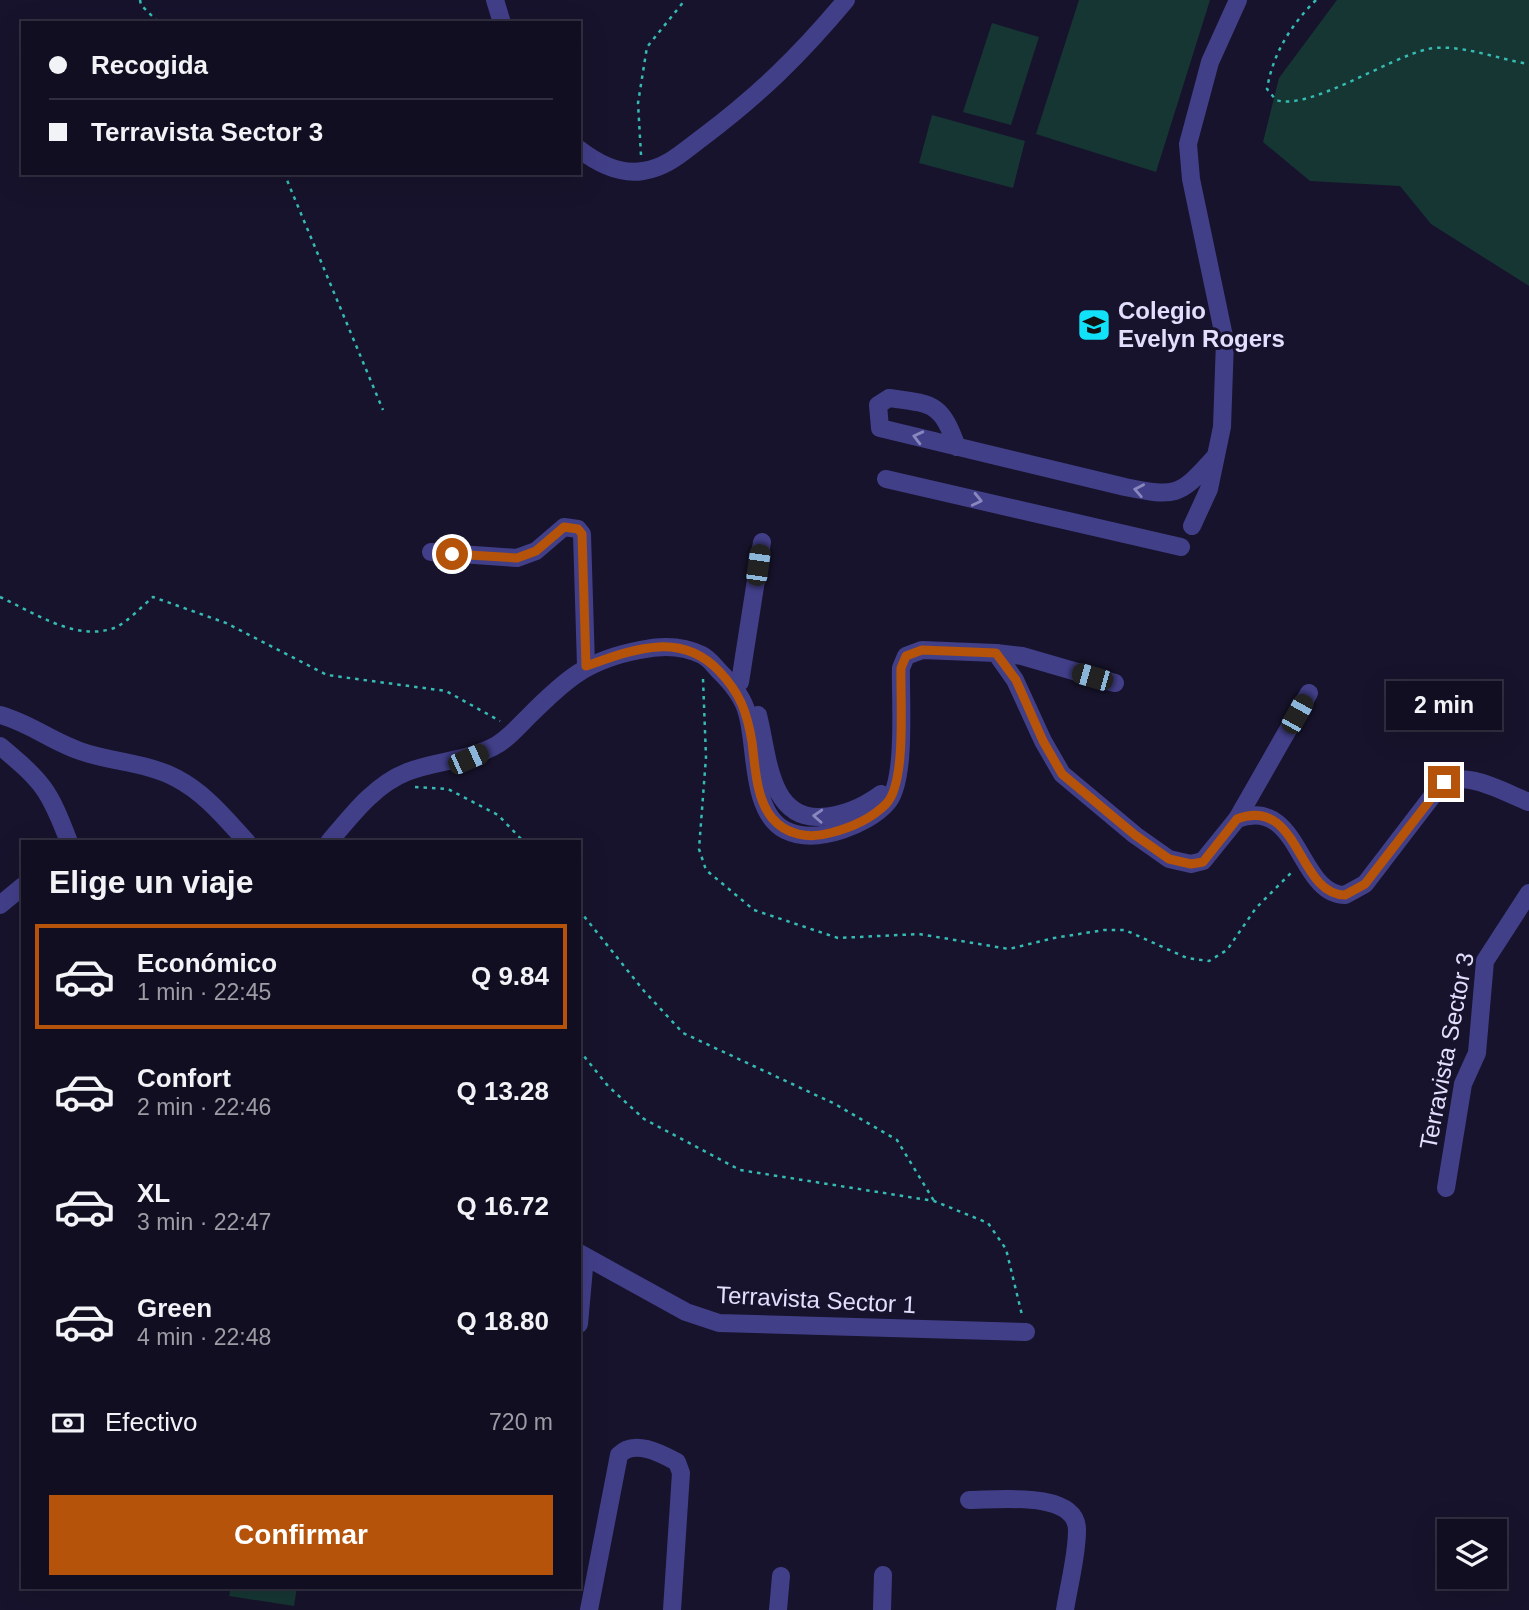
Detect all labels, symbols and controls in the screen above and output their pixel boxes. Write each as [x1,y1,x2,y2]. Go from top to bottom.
text: Recogida [91,50,208,80]
text: Terravista Sector 3 [91,117,323,147]
place label: Colegio Evelyn Rogers [1118,297,1285,352]
school or university icon: Colegio Evelyn Rogers [1075,306,1113,344]
one-way arrow [912,431,924,445]
one-way arrow [1133,484,1145,499]
one-way arrow [971,491,983,506]
route start [436,538,468,570]
car [745,543,772,587]
car [1069,661,1116,693]
callout: 2 min [1386,680,1502,730]
car [1278,691,1317,737]
text: 2 min [1414,692,1474,718]
car [445,741,492,777]
route end [1428,766,1460,798]
one-way arrow [812,809,823,824]
text: Elige un viaje [49,864,254,900]
icon: car [53,945,116,1008]
text: Económico [137,948,277,978]
street label: Terravista Sector 3 [1414,950,1479,1152]
text: Q 9.84 [471,961,549,991]
text: 1 min · 22:45 [137,979,271,1005]
icon: car [53,1060,116,1123]
text: Confort [137,1063,231,1093]
text: Q 13.28 [456,1076,549,1106]
text: 2 min · 22:46 [137,1094,271,1120]
icon: car [53,1175,116,1238]
text: XL [137,1178,170,1208]
text: Q 16.72 [456,1191,549,1221]
text: 3 min · 22:47 [137,1209,271,1235]
street label: Terravista Sector 1 [715,1281,917,1318]
icon: car [53,1290,116,1353]
text: Green [137,1293,212,1323]
text: Q 18.80 [456,1306,549,1336]
text: 4 min · 22:48 [137,1324,271,1350]
icon: cash [49,1404,87,1442]
text: Efectivo [105,1407,198,1437]
text: 720 m [489,1409,553,1435]
button: Confirmar [49,1495,553,1575]
map controls [1437,1519,1507,1589]
button: layers [1437,1519,1507,1589]

